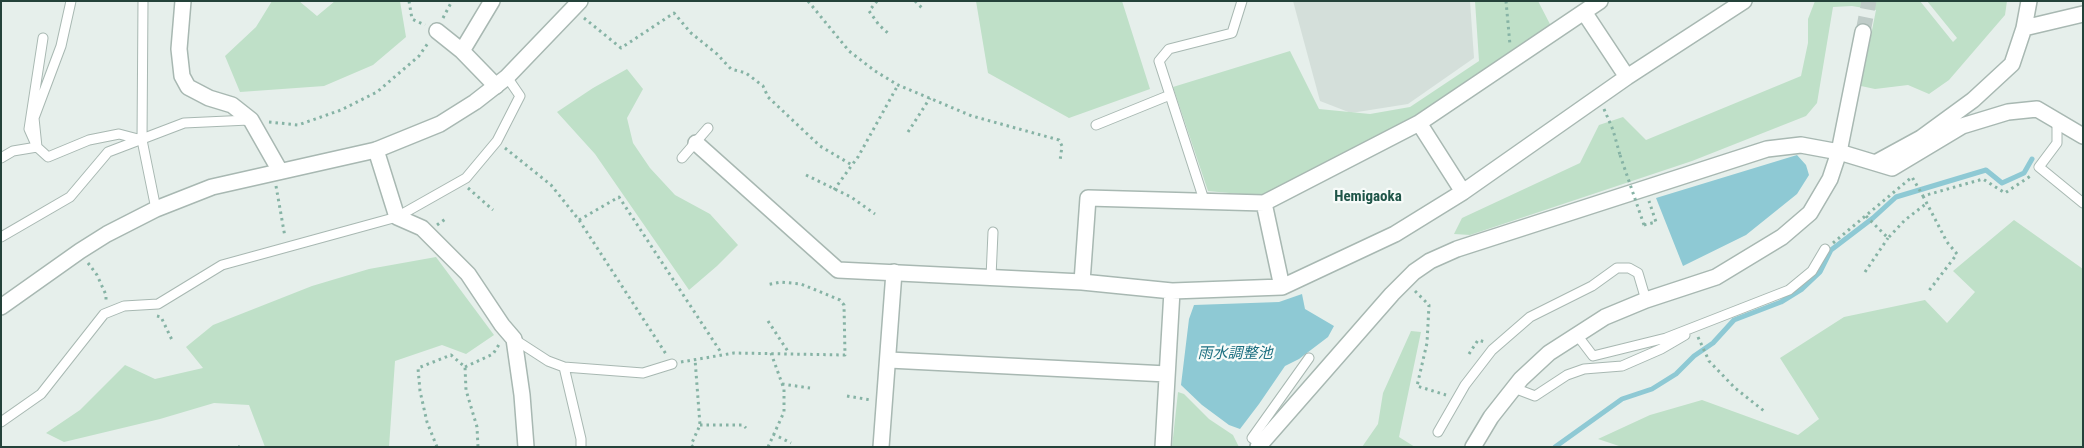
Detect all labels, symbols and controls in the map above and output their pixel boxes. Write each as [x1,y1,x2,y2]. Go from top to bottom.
district label: Hemigaoka [1334,188,1402,206]
water label: 雨水調整池 [1198,345,1272,363]

